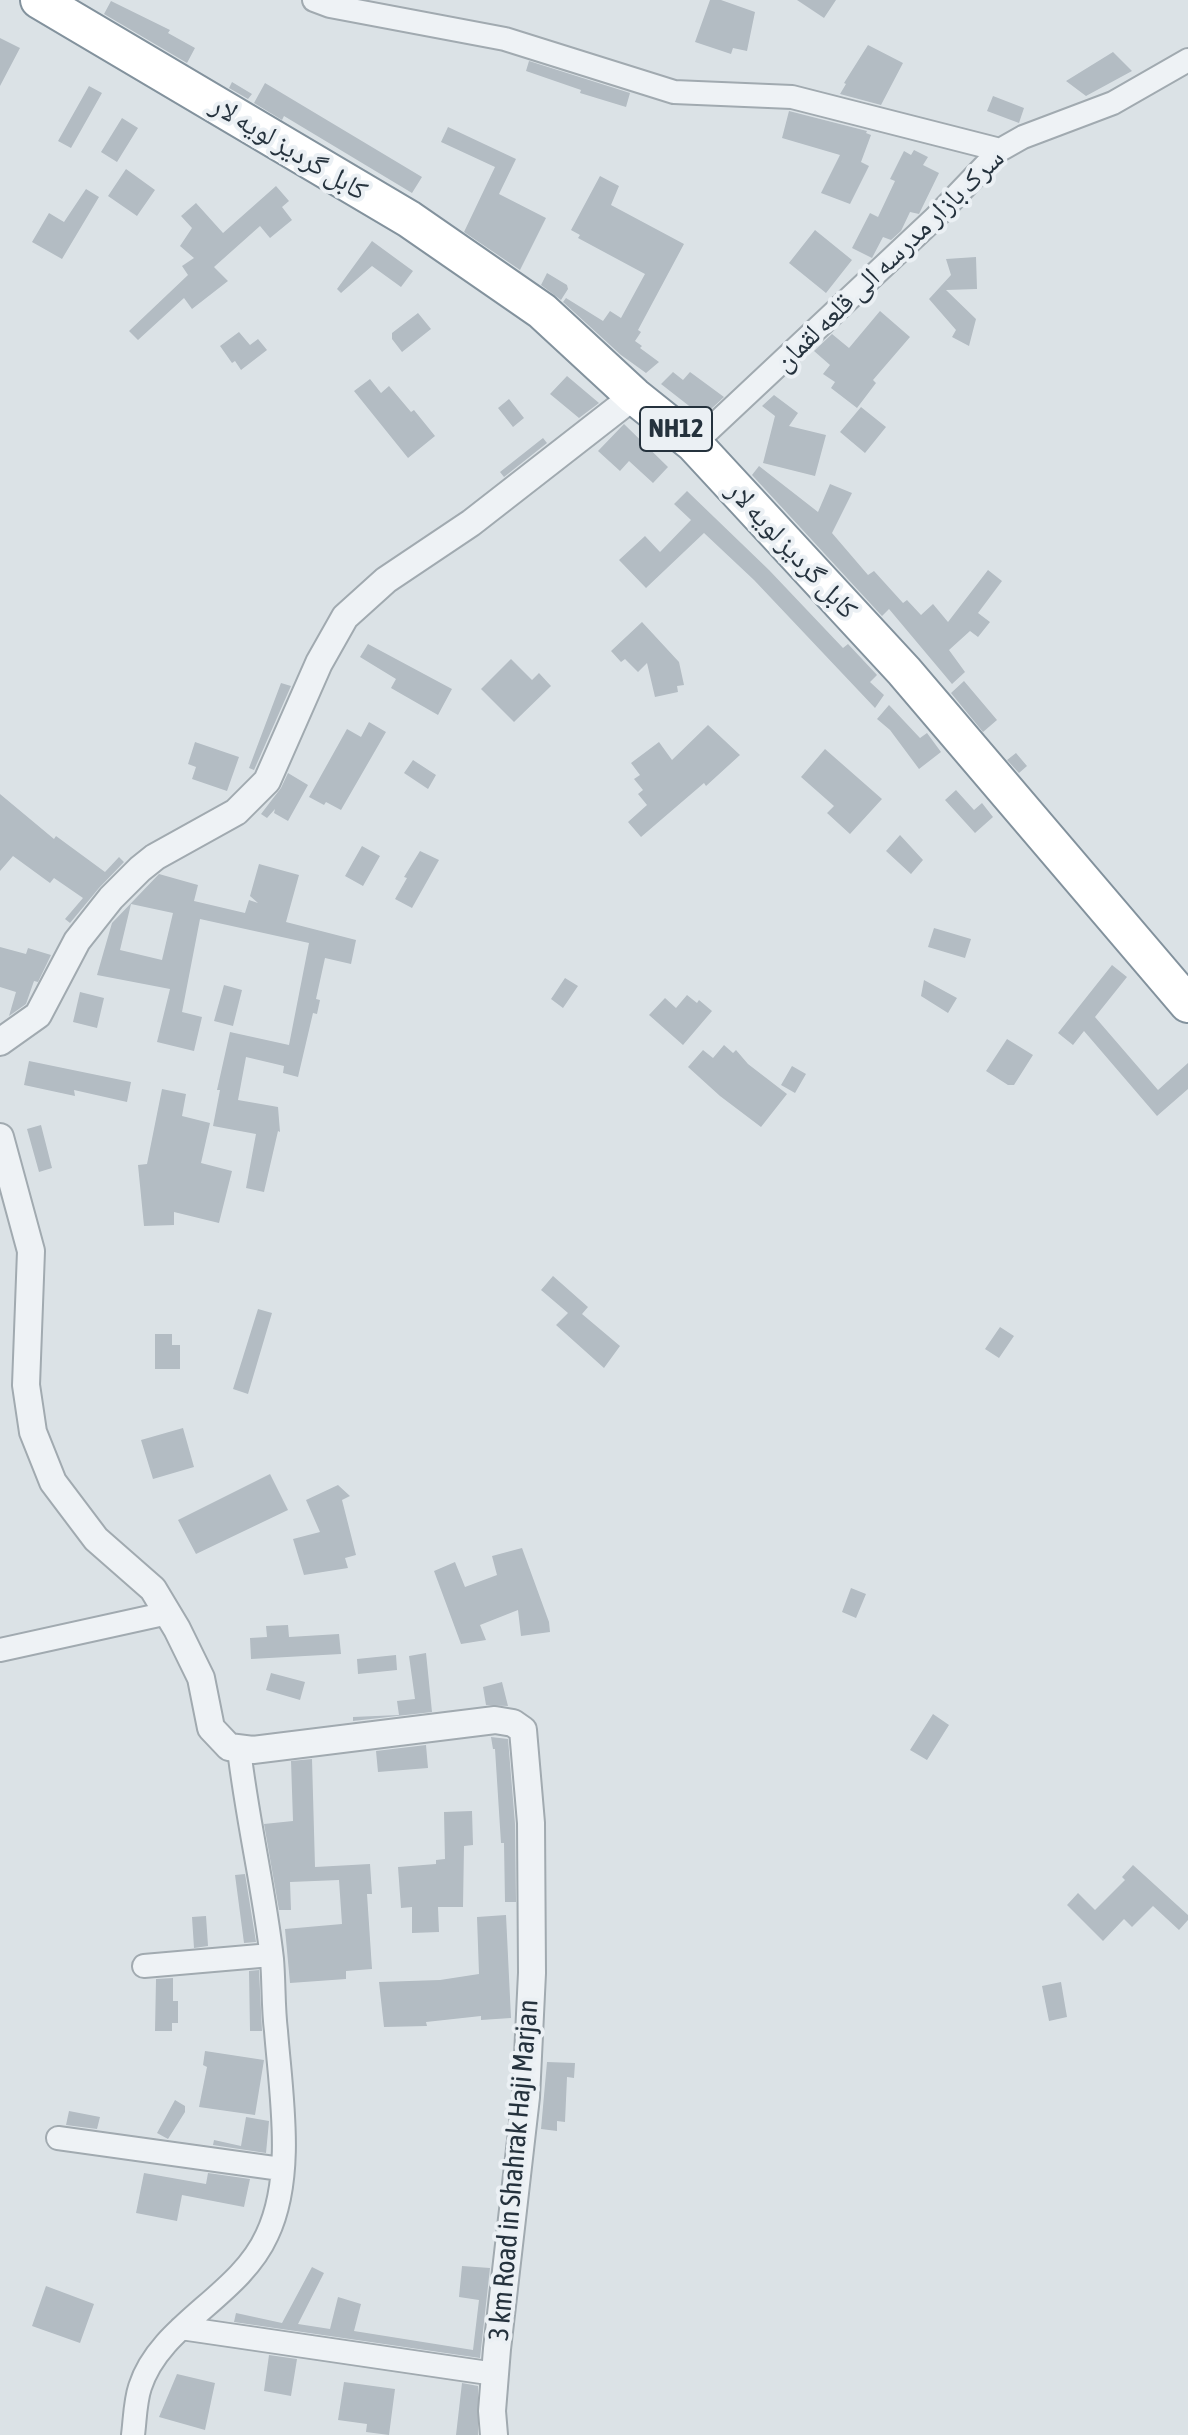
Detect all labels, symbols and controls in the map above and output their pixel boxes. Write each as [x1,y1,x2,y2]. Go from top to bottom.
street label: کابل گردیز لویه لار [205,88,373,208]
street label: سرک بازار مدرسه الی قلعه لقمان [767,141,1011,379]
road number: NH12 [640,407,712,451]
street label: کابل گردیز لویه لار [720,474,864,626]
street label: 3 km Road in Shahrak Haji Marjan [482,1998,546,2342]

